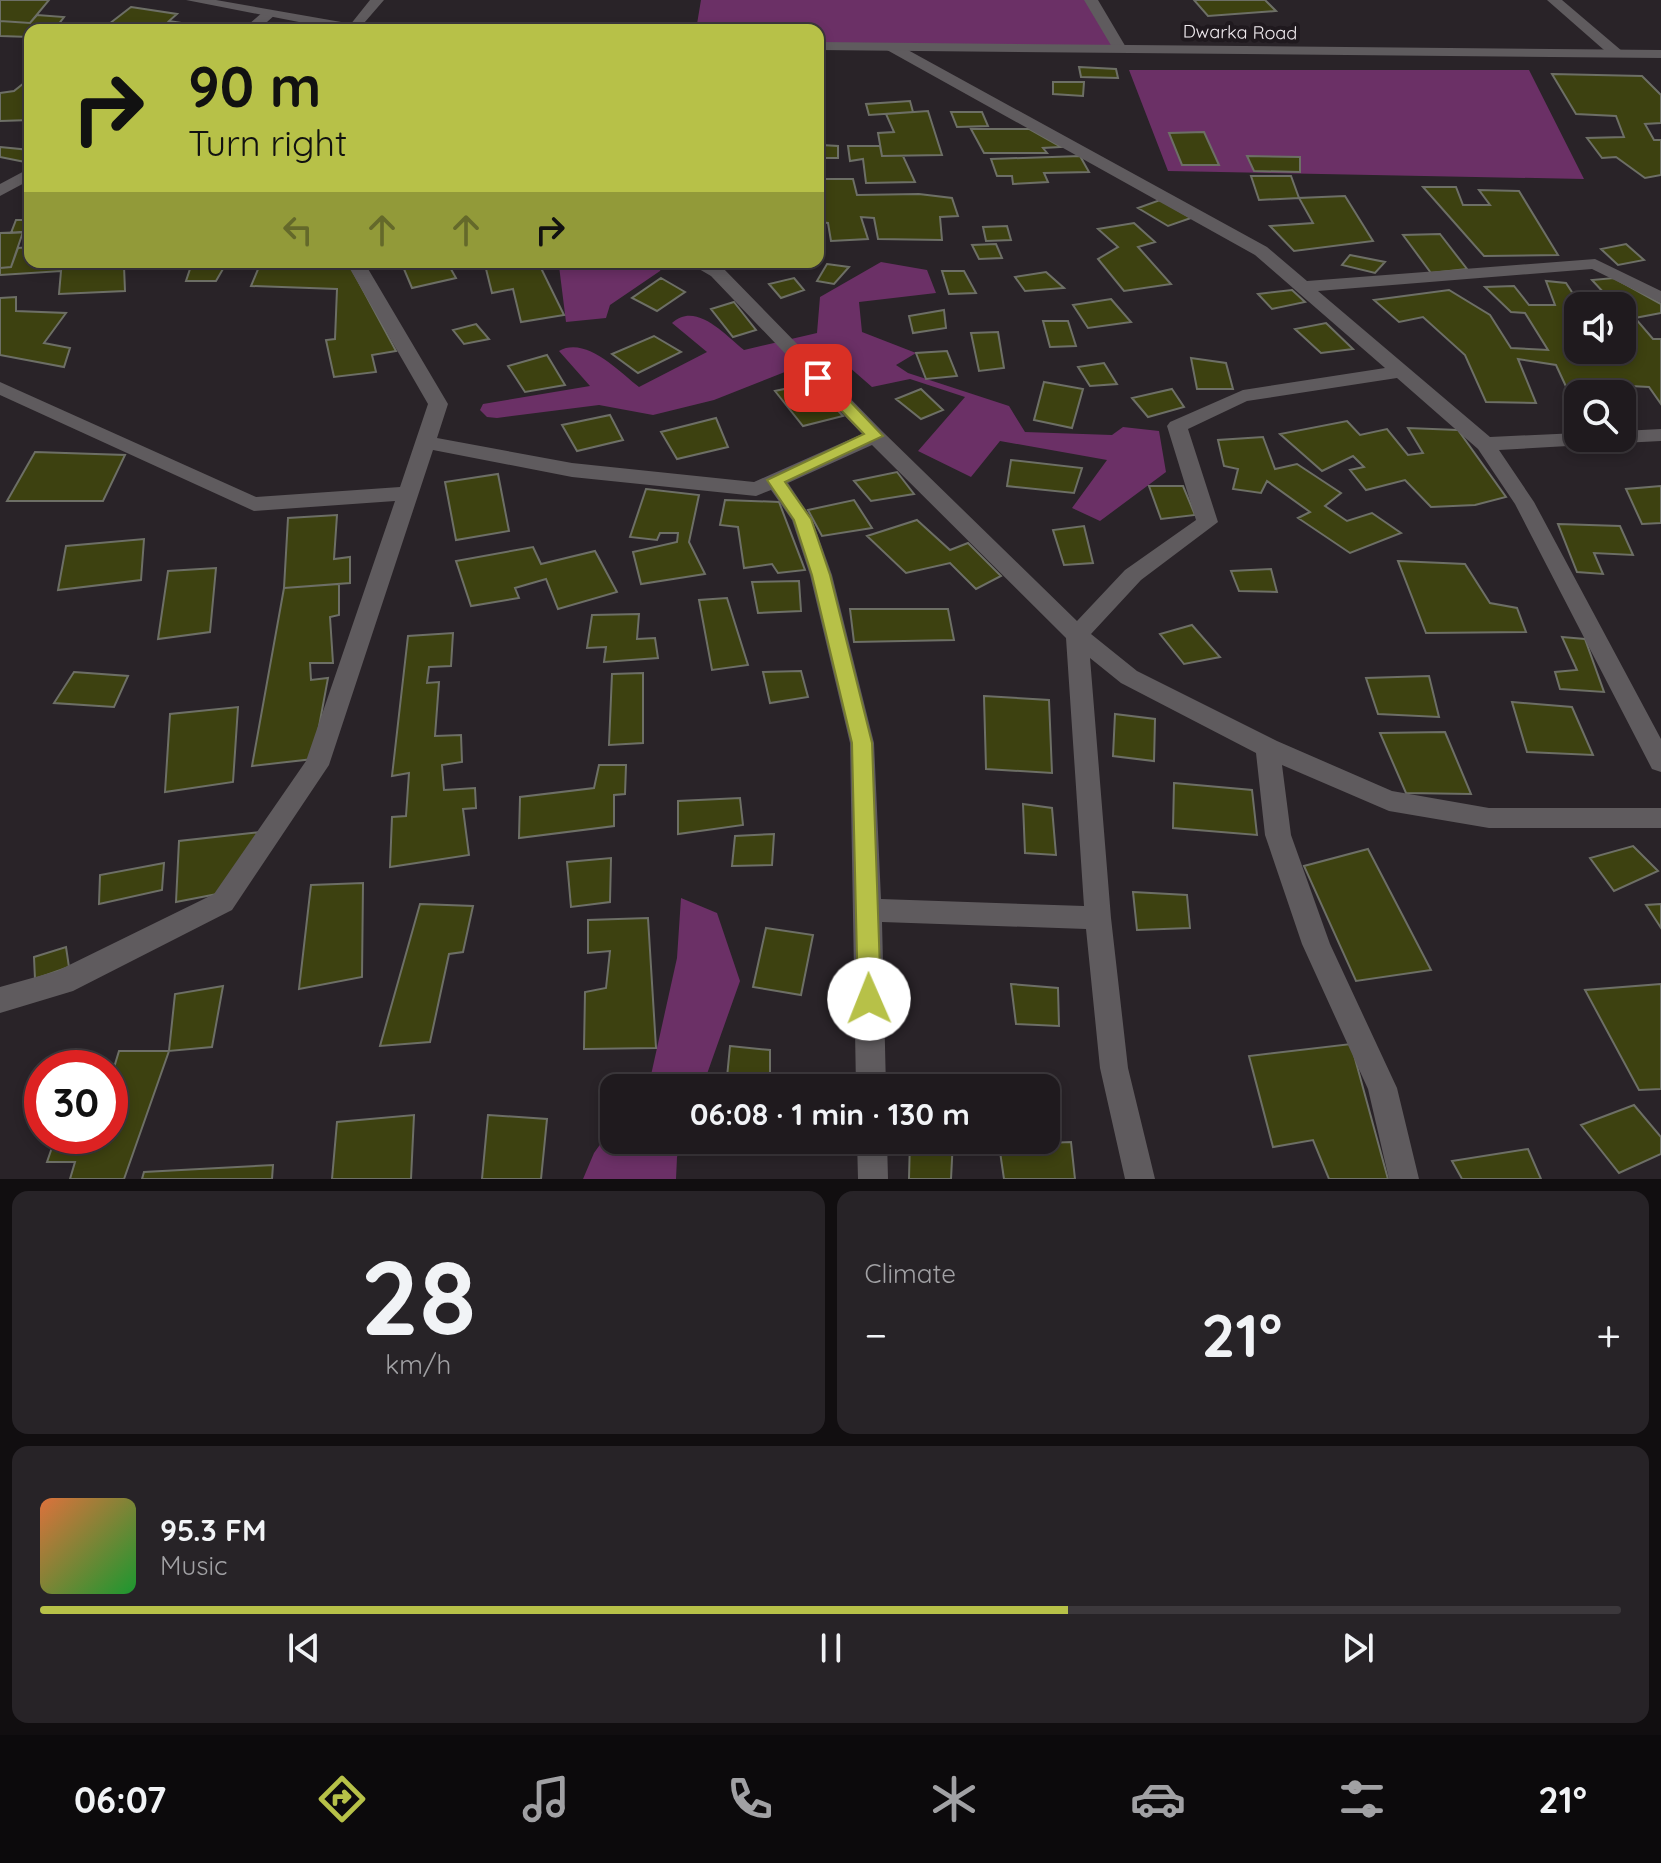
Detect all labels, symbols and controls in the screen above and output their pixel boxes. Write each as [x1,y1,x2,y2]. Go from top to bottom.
street label: Dwarka Road [1183,20,1297,44]
text: 90 m [188,51,322,121]
icon: right [56,56,160,160]
text: Turn right [188,120,347,165]
icon: left [276,208,320,252]
icon: ahead [360,208,404,252]
icon: ahead [444,208,488,252]
icon: right [528,208,572,252]
map controls [1564,292,1636,452]
button: sound [1564,292,1636,364]
pin [784,344,852,412]
icon: arrive [796,356,840,400]
button: search [1564,380,1636,452]
position arrow [827,957,911,1041]
speed limit sign: 30 [24,1050,128,1154]
text: 06:08 · 1 min · 130 m [690,1095,970,1133]
text: 28 [360,1231,476,1361]
text: Climate [865,1257,956,1290]
text: 21° [1201,1297,1282,1372]
text: − [865,1307,887,1362]
text: + [1596,1307,1621,1362]
text: km/h [385,1348,451,1381]
text: 95.3 FM [160,1511,267,1549]
text: Music [160,1549,228,1582]
icon: previous [282,1626,326,1670]
icon: pause [809,1626,853,1670]
icon: next [1336,1626,1380,1670]
icon: directions [314,1771,370,1827]
icon: music [518,1771,574,1827]
icon: phone [722,1771,778,1827]
icon: climate [926,1771,982,1827]
icon: car [1130,1771,1186,1827]
icon: filters [1334,1771,1390,1827]
text: 06:07 [74,1777,166,1822]
text: 21° [1538,1777,1587,1822]

